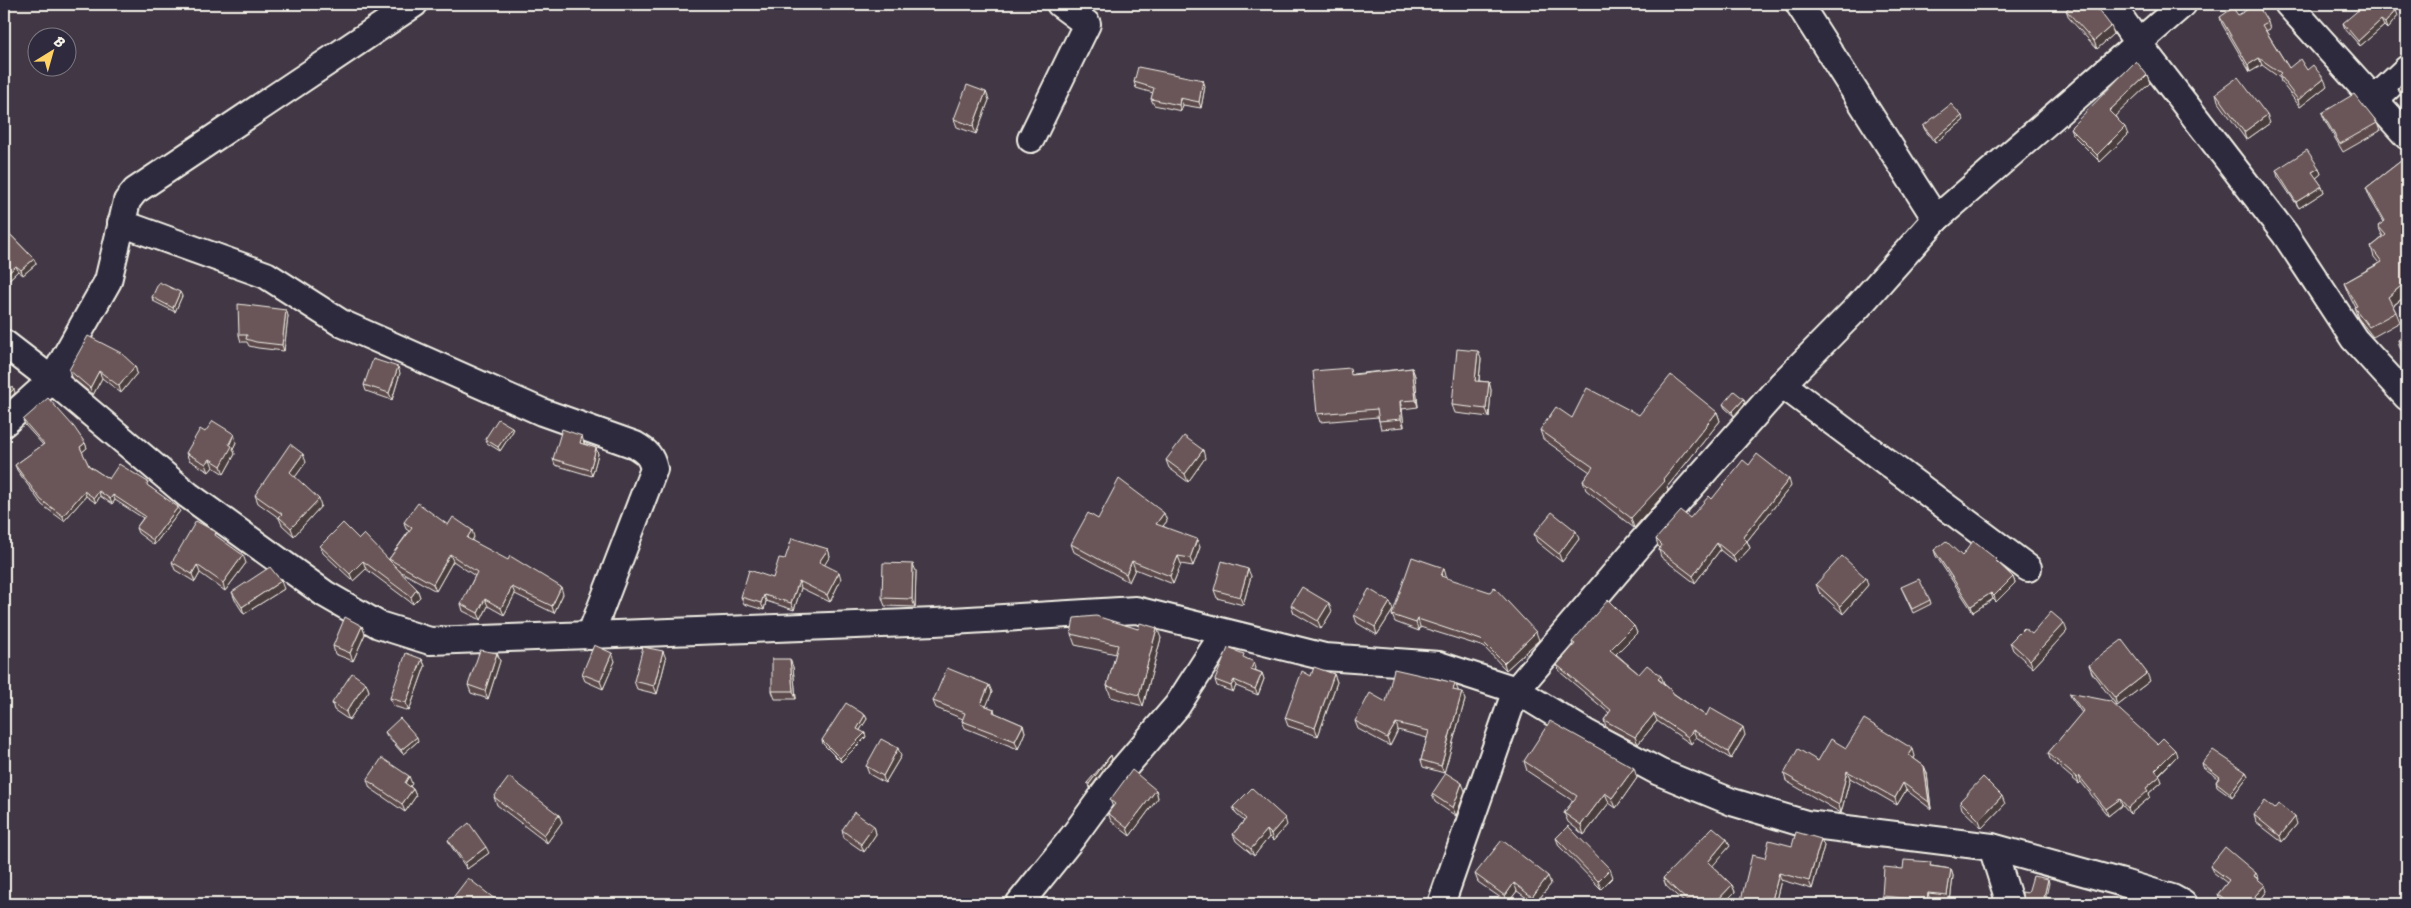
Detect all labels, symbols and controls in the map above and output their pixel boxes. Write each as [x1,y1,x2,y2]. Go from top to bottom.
north arrow [28,28,78,78]
text: B [48,29,71,55]

